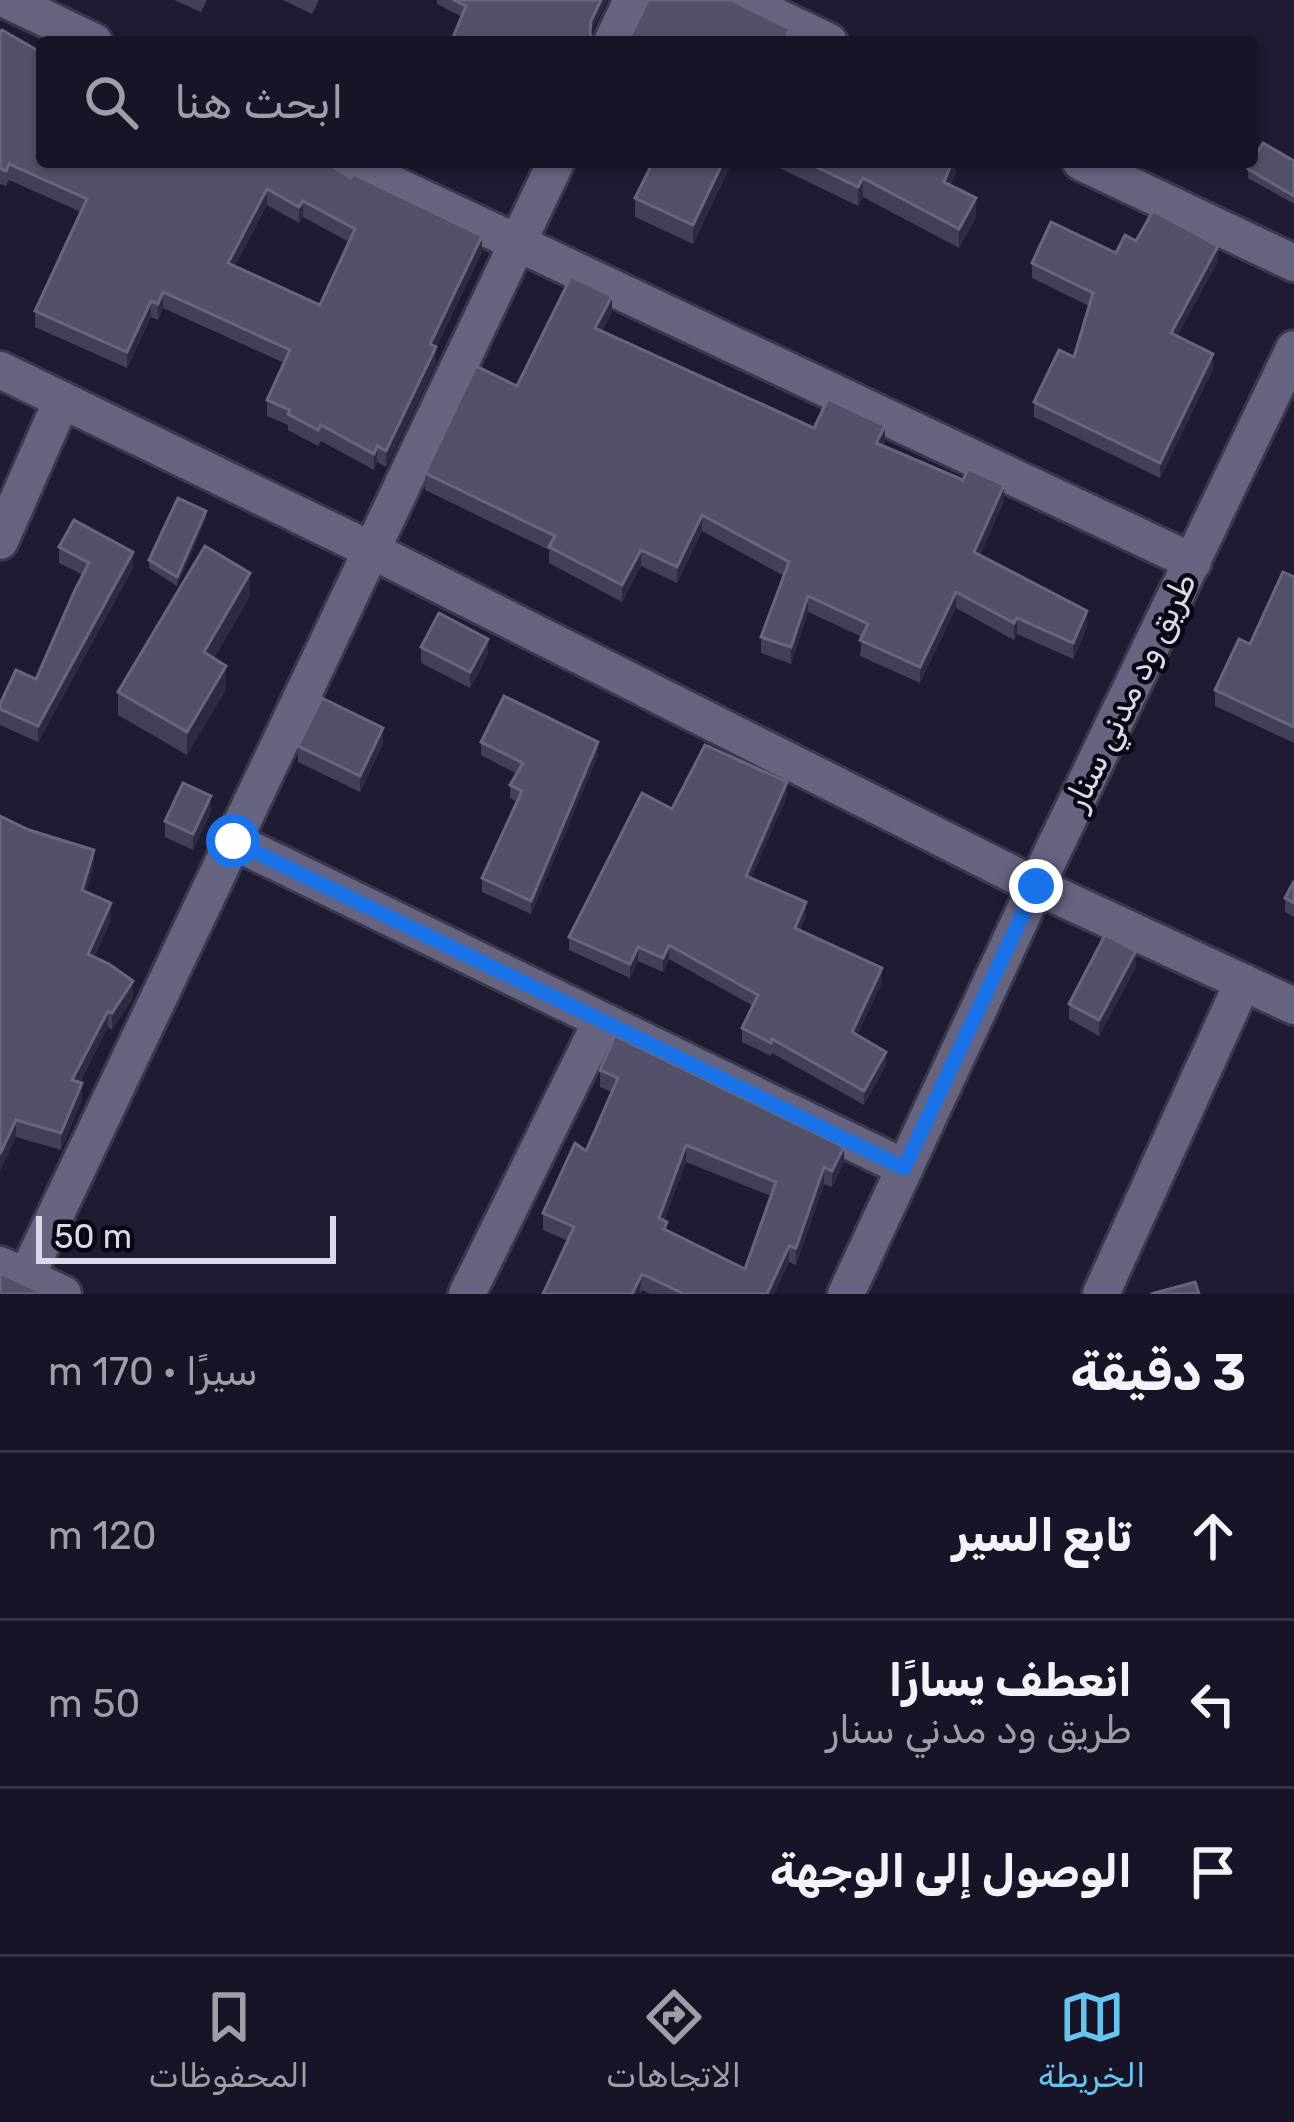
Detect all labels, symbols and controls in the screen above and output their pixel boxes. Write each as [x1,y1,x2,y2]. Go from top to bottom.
search box [36,36,1258,168]
icon: search [78,69,144,135]
text: ابحث هنا [174,76,344,129]
street label: طريق ود مدني سنار [1055,566,1210,820]
route start [206,814,260,868]
route end [1009,859,1063,913]
scale bar [36,1210,336,1263]
text: 50 m [54,1217,132,1256]
text: 3 دقيقة [1070,1342,1246,1403]
text: سيرًا · 170 m [48,1349,258,1395]
icon: ahead [1180,1503,1246,1569]
text: تابع السير [952,1509,1132,1562]
text: 120 m [48,1513,157,1559]
text: انعطف يسارًا [888,1654,1132,1707]
icon: left [1180,1671,1246,1737]
text: 50 m [48,1681,140,1727]
text: طريق ود مدني سنار [826,1707,1132,1753]
icon: arrive [1180,1839,1246,1905]
text: الوصول إلى الوجهة [770,1845,1132,1898]
tab: المحفوظات [149,1984,309,2095]
tab: الاتجاهات [606,1984,741,2095]
tab: الخريطة [1038,1984,1146,2095]

